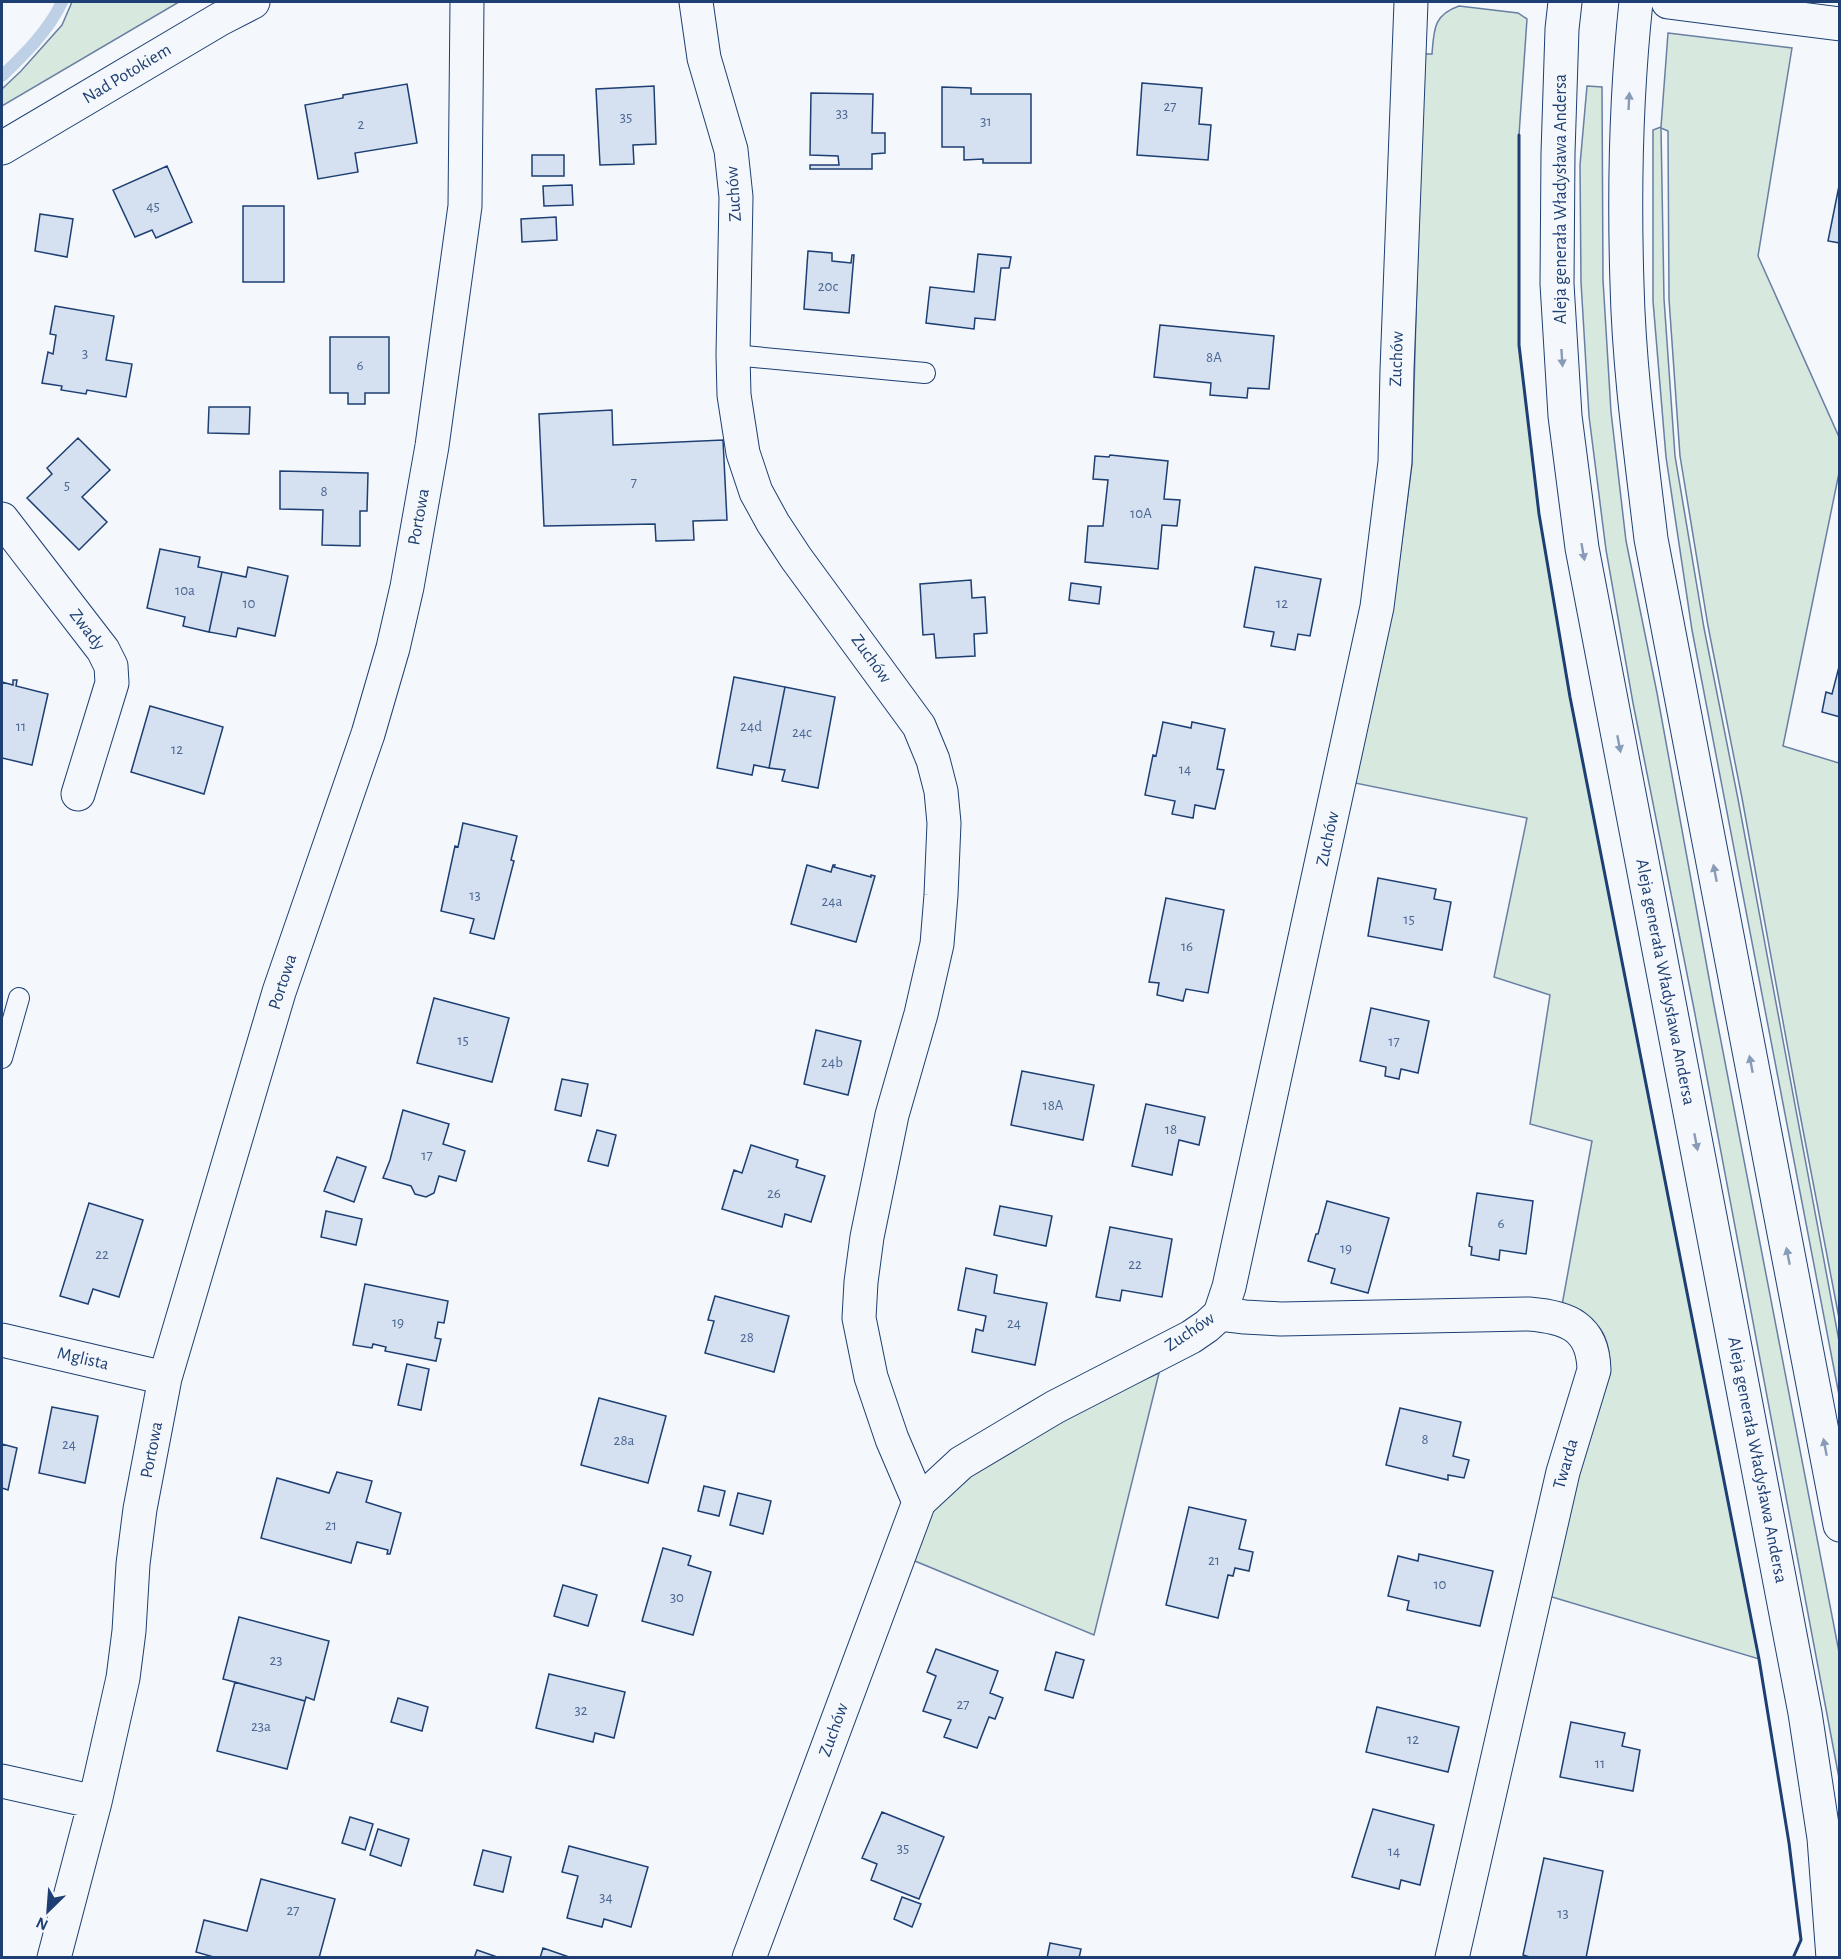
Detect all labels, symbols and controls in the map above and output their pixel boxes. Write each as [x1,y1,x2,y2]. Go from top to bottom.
street label: Nad Potokiem [80,41,174,107]
street label: Aleja generała Władysława Andersa [1552,74,1570,324]
one-way arrow [1625,92,1634,111]
house number: 27 [1163,99,1177,114]
house number: 33 [836,106,848,121]
house number: 35 [620,110,632,125]
house number: 31 [980,114,992,129]
house number: 2 [358,117,365,132]
street label: Zuchów [723,166,745,222]
house number: 45 [146,199,160,214]
house number: 20c [818,279,838,294]
street label: Zuchów [1387,331,1407,387]
house number: 3 [82,346,88,361]
one-way arrow [1557,349,1566,368]
house number: 8A [1206,350,1222,365]
house number: 6 [356,358,364,373]
house number: 7 [631,475,637,490]
house number: 5 [64,478,70,493]
house number: 8 [320,484,328,499]
street label: Portowa [405,487,433,547]
house number: 10A [1130,506,1152,521]
one-way arrow [1579,543,1588,562]
house number: 10a [175,583,195,598]
house number: 10 [242,596,256,611]
house number: 12 [1276,596,1288,611]
street label: Zwady [66,606,108,654]
street label: Zuchów [847,631,895,687]
house number: 11 [16,719,26,734]
house number: 24d [740,719,762,734]
house number: 24c [792,725,812,740]
one-way arrow [1615,734,1624,753]
house number: 12 [171,742,183,757]
house number: 14 [1179,762,1191,777]
street label: Zuchów [1313,810,1343,868]
street label: Aleja generała Władysława Andersa [1632,857,1698,1107]
one-way arrow [1710,863,1719,882]
house number: 13 [469,888,481,903]
house number: 24a [822,894,843,909]
house number: 15 [1403,912,1415,927]
house number: 16 [1181,939,1193,954]
street label: Portowa [266,952,300,1012]
house number: 15 [457,1033,469,1048]
house number: 17 [1388,1034,1400,1049]
one-way arrow [1746,1054,1755,1073]
house number: 24b [821,1055,843,1070]
house number: 18A [1043,1098,1064,1113]
house number: 18 [1165,1122,1177,1137]
one-way arrow [1691,1132,1701,1151]
house number: 17 [421,1148,433,1163]
house number: 26 [767,1186,781,1201]
house number: 6 [1497,1216,1505,1231]
house number: 19 [1340,1241,1352,1256]
one-way arrow [1783,1246,1792,1265]
house number: 22 [95,1247,109,1262]
house number: 22 [1128,1257,1142,1272]
street label: Zuchów [1162,1309,1218,1355]
house number: 19 [392,1315,404,1330]
house number: 24 [1007,1316,1021,1331]
house number: 28 [740,1330,754,1345]
street label: Aleja generała Władysława Andersa [1724,1335,1790,1585]
street label: Mglista [55,1344,111,1374]
street label: Portowa [138,1420,166,1480]
house number: 8 [1421,1432,1429,1447]
house number: 28a [614,1433,634,1448]
house number: 24 [62,1437,76,1452]
street label: Twarda [1550,1437,1582,1491]
one-way arrow [1820,1438,1829,1457]
house number: 21 [325,1518,337,1533]
house number: 21 [1208,1553,1220,1568]
house number: 10 [1433,1577,1447,1592]
house number: 30 [670,1590,684,1605]
house number: 23 [269,1653,283,1668]
house number: 27 [956,1697,970,1712]
street label: Zuchów [816,1701,852,1759]
house number: 32 [574,1703,588,1718]
house number: 23a [251,1719,271,1734]
house number: 12 [1407,1732,1419,1747]
house number: 11 [1595,1756,1605,1771]
house number: 35 [897,1841,909,1856]
house number: 14 [1388,1844,1400,1859]
north arrow [18,1881,78,1941]
house number: 34 [599,1890,613,1905]
house number: 27 [286,1903,300,1918]
house number: 13 [1557,1906,1569,1921]
text: N [34,1914,51,1933]

